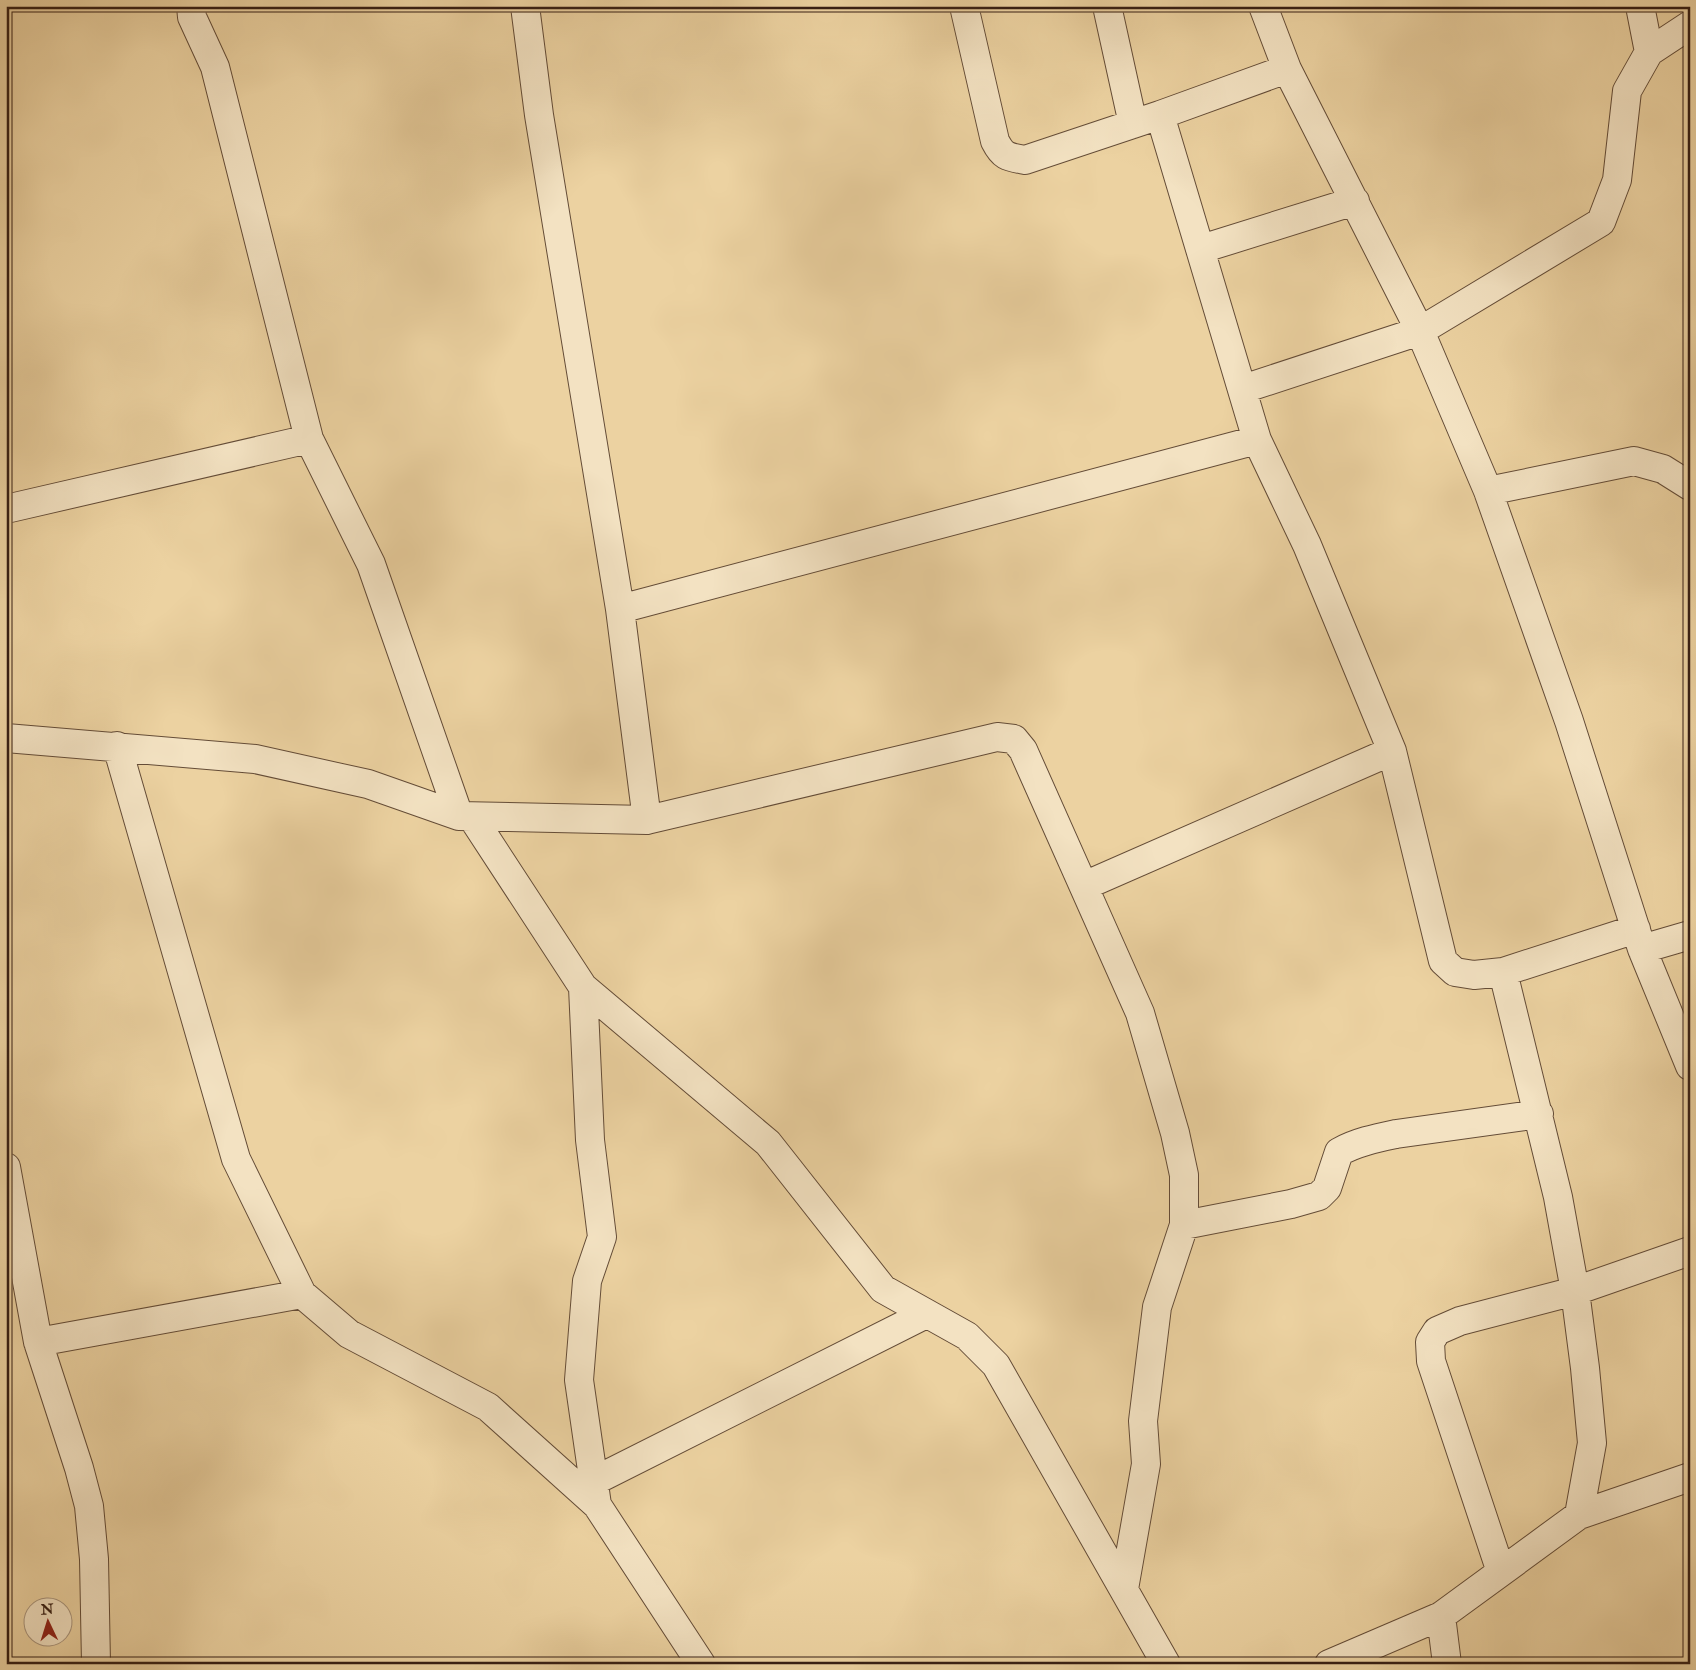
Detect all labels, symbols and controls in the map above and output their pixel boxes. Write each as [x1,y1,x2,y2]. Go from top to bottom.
north arrow [22,1598,72,1648]
text: N [39,1601,54,1619]

